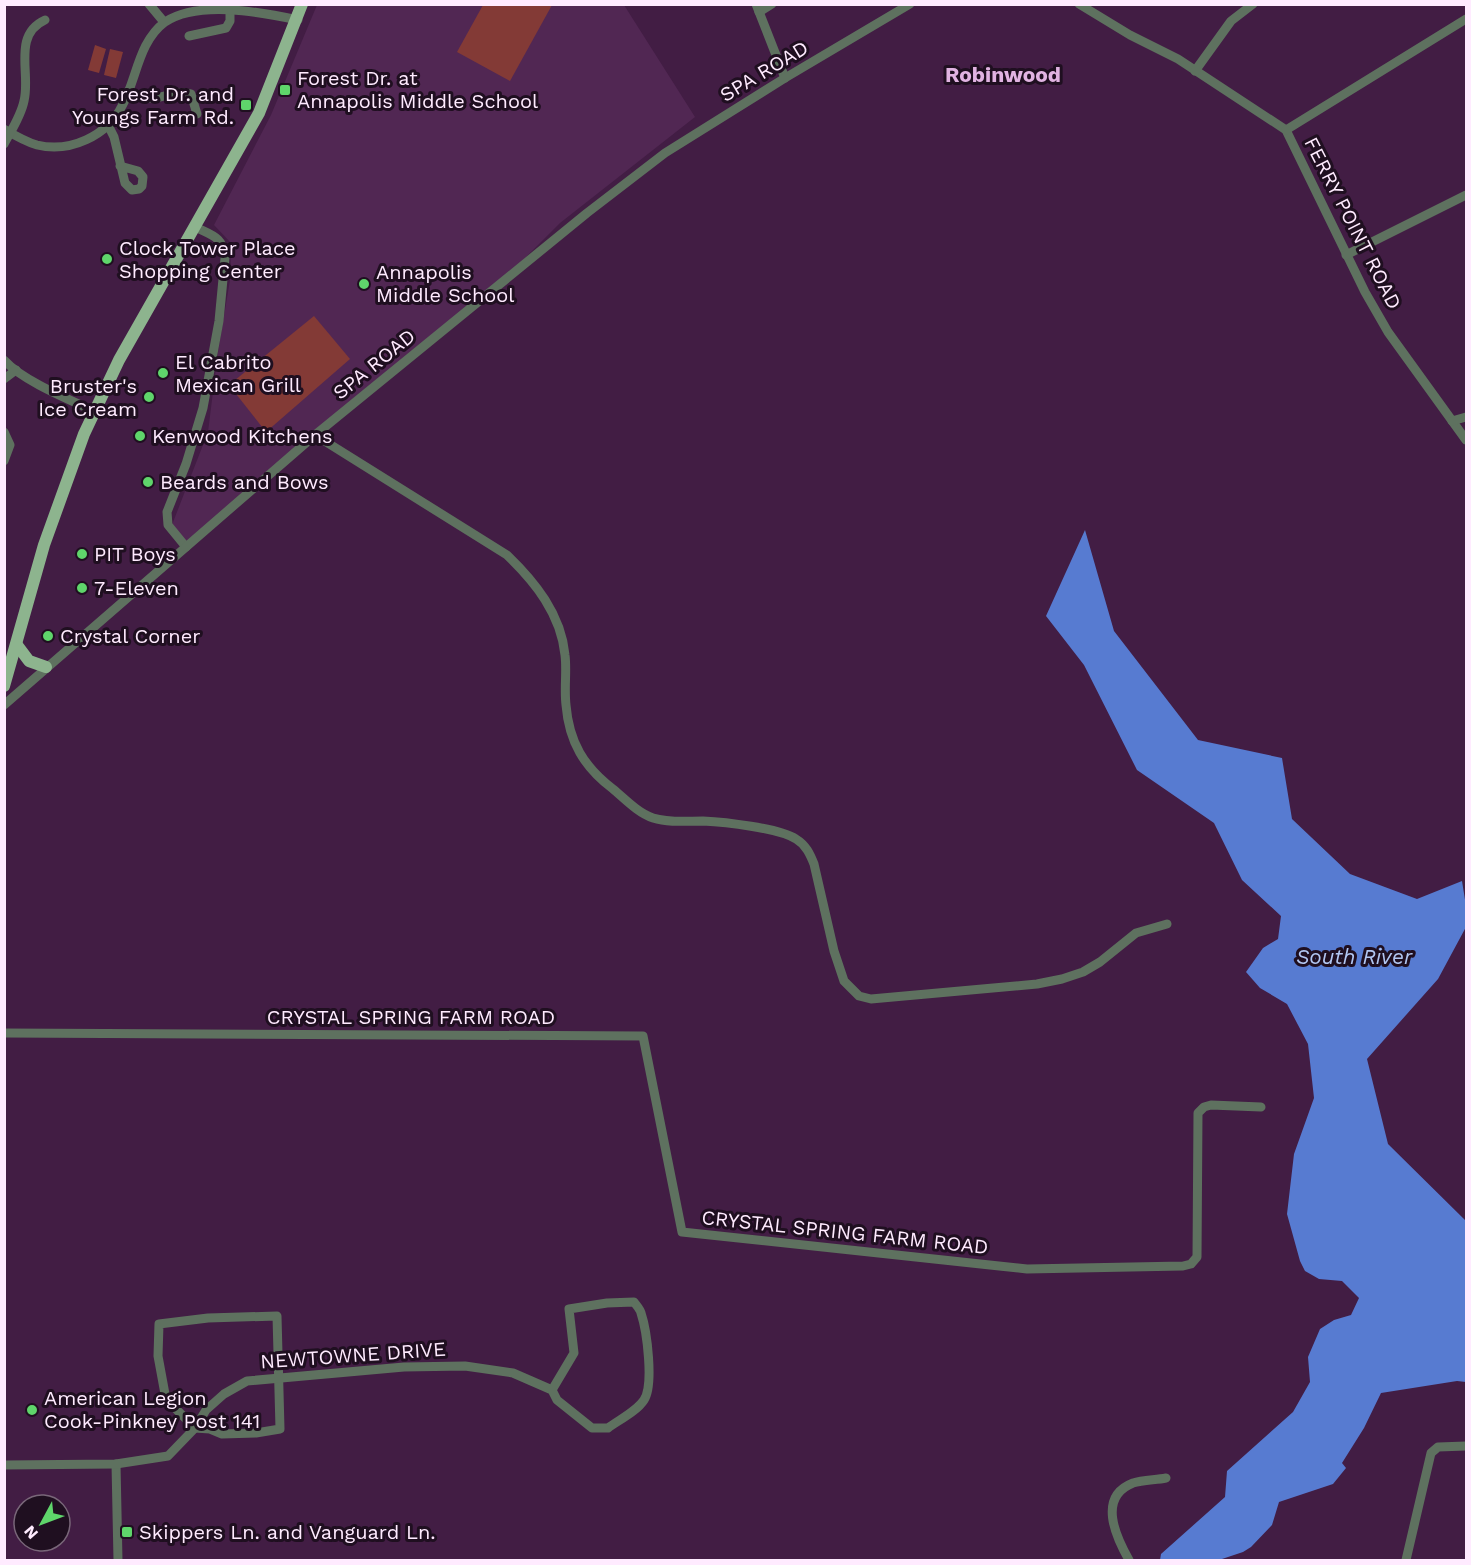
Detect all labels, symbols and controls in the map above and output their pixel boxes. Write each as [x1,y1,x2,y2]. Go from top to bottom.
street label: SPA ROAD [716,35,812,107]
district label: Robinwood [945,62,1061,87]
place label: Forest Dr. at Annapolis Middle School [297,66,538,113]
place label: Forest Dr. and Youngs Farm Rd. [72,82,234,129]
marker: Forest Dr. at Annapolis Middle School [278,83,292,97]
marker: Forest Dr. and Youngs Farm Rd. [239,98,253,112]
street label: FERRY POINT ROAD [1299,133,1407,313]
place label: Clock Tower Place Shopping Center [119,236,296,283]
marker: Clock Tower Place Shopping Center [100,252,114,266]
place label: Annapolis Middle School [376,260,514,307]
marker: Annapolis Middle School [357,277,371,291]
street label: SPA ROAD [328,324,420,404]
place label: El Cabrito Mexican Grill [175,350,301,397]
marker: El Cabrito Mexican Grill [156,366,170,380]
place label: Bruster's Ice Cream [38,374,137,421]
marker: Bruster's Ice Cream [142,390,156,404]
place label: Kenwood Kitchens [152,424,333,448]
marker: Kenwood Kitchens [133,429,147,443]
place label: Beards and Bows [160,470,329,494]
marker: Beards and Bows [141,475,155,489]
place label: PIT Boys [94,542,176,566]
marker: PIT Boys [75,547,89,561]
place label: 7-Eleven [94,576,179,600]
marker: 7-Eleven [75,581,89,595]
place label: Crystal Corner [60,624,200,648]
marker: Crystal Corner [41,629,55,643]
water label: South River [1296,944,1413,969]
street label: CRYSTAL SPRING FARM ROAD [267,1005,555,1029]
street label: CRYSTAL SPRING FARM ROAD [700,1205,990,1259]
street label: NEWTOWNE DRIVE [259,1337,447,1373]
place label: American Legion Cook-Pinkney Post 141 [44,1386,260,1433]
marker: American Legion Cook-Pinkney Post 141 [25,1403,39,1417]
north arrow [12,1493,72,1553]
place label: Skippers Ln. and Vanguard Ln. [139,1520,436,1544]
text: N [20,1522,42,1543]
marker: Skippers Ln. and Vanguard Ln. [120,1525,134,1539]

